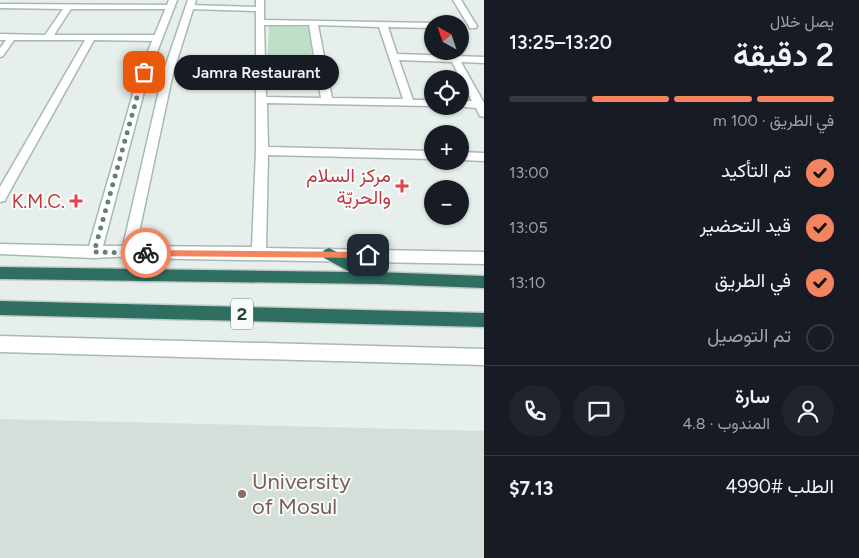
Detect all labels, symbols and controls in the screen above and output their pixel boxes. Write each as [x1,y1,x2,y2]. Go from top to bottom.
text: يصل خلال [770,12,834,31]
north arrow [424,15,469,60]
map controls [424,15,469,225]
text: 13:20–13:25 [509,31,612,54]
text: 2 دقيقة [733,36,834,74]
pin [123,51,165,93]
callout: Jamra Restaurant [174,54,339,90]
icon: bag [130,58,158,86]
text: Jamra Restaurant [192,63,321,82]
button: locate [424,70,469,115]
text: في الطريق · 100 m [713,111,834,130]
button: + [424,125,469,170]
text: تم التأكيد [721,159,791,182]
icon: check [806,159,834,187]
text: 13:00 [509,163,549,182]
place label: مركز السلام والحريّة [306,164,391,209]
marker: مركز السلام والحريّة [395,179,409,193]
button: − [424,180,469,225]
place label: K.M.C. [12,190,65,213]
marker: K.M.C. [69,194,83,208]
text: قيد التحضير [700,214,791,237]
icon: check [806,214,834,242]
text: 13:05 [509,218,548,237]
courier [121,228,171,278]
pin [347,234,389,276]
icon: bike [132,239,160,267]
icon: home [354,241,382,269]
text: في الطريق [715,269,791,292]
icon: check [806,269,834,297]
text: 13:10 [509,273,545,292]
road number: 2 [231,298,253,329]
text: تم التوصيل [707,324,791,347]
button: phone [509,385,561,437]
button: chat [573,385,625,437]
text: سارة [735,385,770,408]
button: person [782,385,834,437]
text: المندوب · 4.8 [682,414,770,433]
place label: University of Mosul [252,468,351,520]
text: الطلب #4990 [725,475,834,498]
text: $7.13 [509,477,553,500]
marker: University of Mosul [236,488,248,500]

